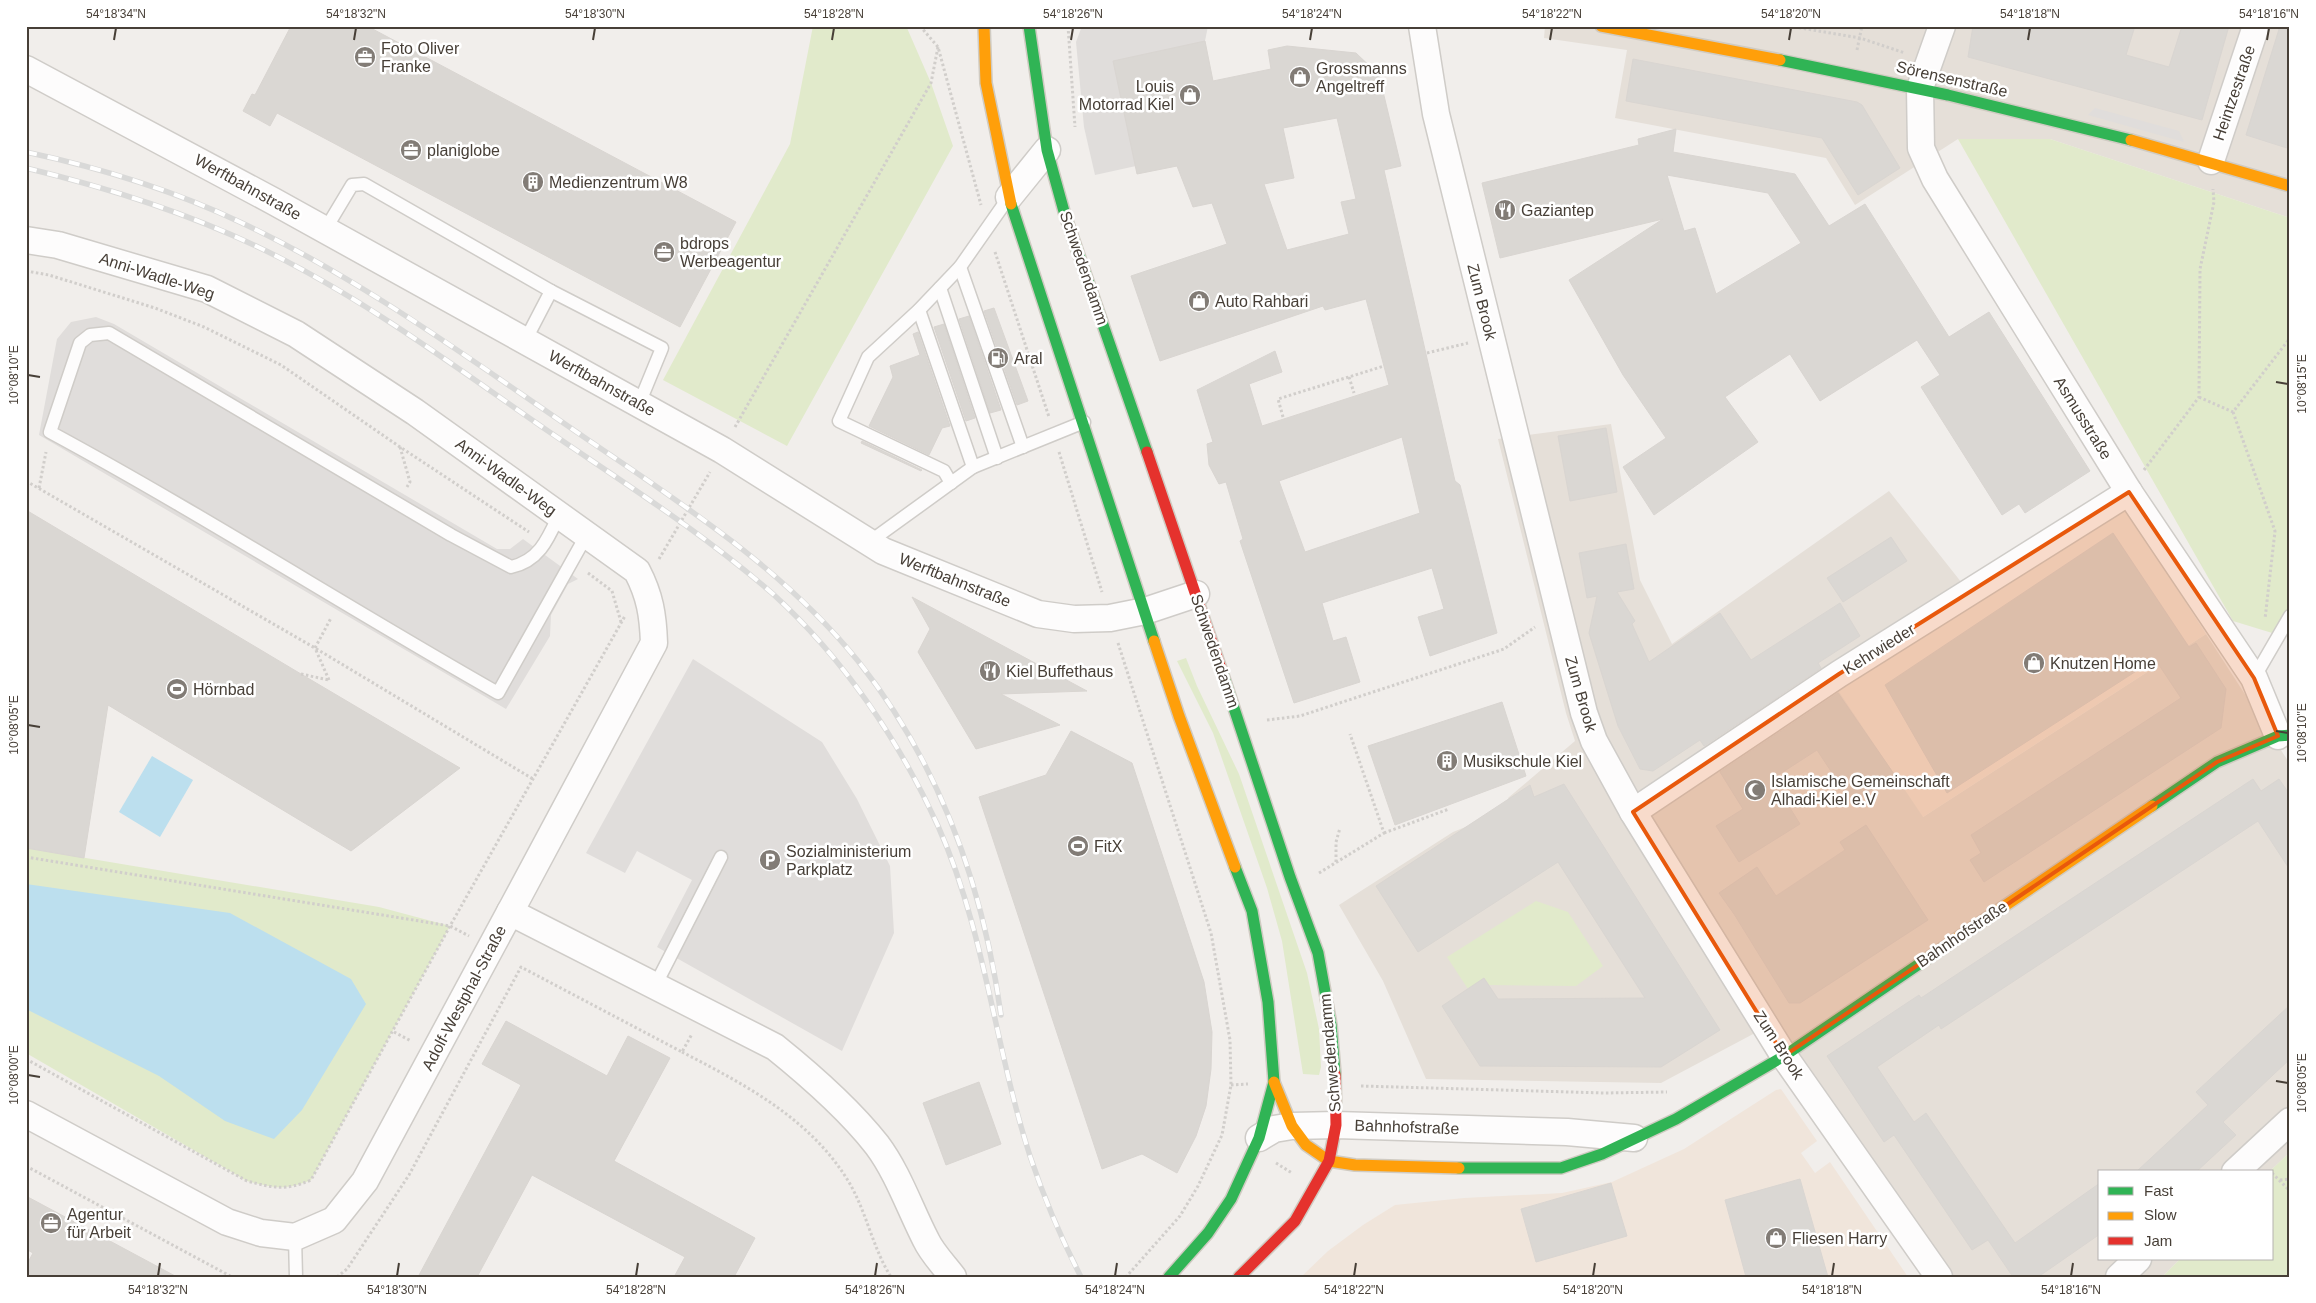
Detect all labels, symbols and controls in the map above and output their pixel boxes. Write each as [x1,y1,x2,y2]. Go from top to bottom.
text: 54°18'34"N [86,7,146,21]
text: 54°18'32"N [326,7,386,21]
text: 54°18'30"N [565,7,625,21]
text: 54°18'28"N [804,7,864,21]
text: 54°18'26"N [1043,7,1103,21]
text: 54°18'24"N [1282,7,1342,21]
text: 54°18'22"N [1522,7,1582,21]
text: 54°18'20"N [1761,7,1821,21]
text: 54°18'18"N [2000,7,2060,21]
text: 54°18'16"N [2239,7,2299,21]
place label: Foto Oliver Franke [381,40,460,75]
street label: Heintzestraße [2210,43,2258,143]
office icon: Foto Oliver Franke [353,45,377,69]
street label: Sörensenstraße [1895,58,2009,100]
place label: Grossmanns Angeltreff [1316,60,1407,95]
shop icon: Grossmanns Angeltreff [1288,65,1312,89]
place label: Louis Motorrad Kiel [1079,78,1174,113]
shop icon: Louis Motorrad Kiel [1178,83,1202,107]
office icon: planiglobe [399,138,423,162]
place label: planiglobe [427,142,500,159]
street label: Werftbahnstraße [192,151,304,223]
building icon: Medienzentrum W8 [521,170,545,194]
place label: Medienzentrum W8 [549,174,688,191]
restaurant icon: Gaziantep [1493,198,1517,222]
place label: Gaziantep [1521,202,1594,219]
street label: Schwedendamm [1057,209,1111,327]
place label: bdrops Werbeagentur [680,235,782,270]
office icon: bdrops Werbeagentur [652,240,676,264]
street label: Anni-Wadle-Weg [97,249,217,303]
street label: Zum Brook [1464,262,1500,343]
shop icon: Auto Rahbari [1187,289,1211,313]
place label: Auto Rahbari [1215,293,1308,310]
text: 10°08'10"E [7,345,21,405]
fuel station icon: Aral [986,346,1010,370]
street label: Werftbahnstraße [546,347,658,419]
place label: Aral [1014,350,1042,367]
text: 10°08'15"E [2295,354,2309,414]
street label: Asmusstraße [2051,374,2115,463]
street label: Anni-Wadle-Weg [452,435,560,519]
street label: Werftbahnstraße [897,550,1013,610]
street label: Schwedendamm [1188,592,1242,710]
street label: Kehrwieder [1840,620,1918,678]
shop icon: Knutzen Home [2022,651,2046,675]
street label: Zum Brook [1562,654,1600,735]
place label: Knutzen Home [2050,655,2156,672]
restaurant icon: Kiel Buffethaus [978,659,1002,683]
place label: Kiel Buffethaus [1006,663,1113,680]
sports icon: Hörnbad [165,677,189,701]
place label: Hörnbad [193,681,254,698]
text: 10°08'05"E [7,695,21,755]
text: 10°08'10"E [2295,703,2309,763]
building icon: Musikschule Kiel [1435,749,1459,773]
place label: Musikschule Kiel [1463,753,1582,770]
place label: Islamische Gemeinschaft Alhadi-Kiel e.V [1771,773,1950,808]
mosque icon: Islamische Gemeinschaft Alhadi-Kiel e.V [1743,778,1767,802]
sports icon: FitX [1066,834,1090,858]
place label: FitX [1094,838,1123,855]
place label: Sozialministerium Parkplatz [786,843,911,878]
parking icon: Sozialministerium Parkplatz [758,848,782,872]
street label: Bahnhofstraße [1914,898,2010,970]
street label: Adolf-Westphal-Straße [419,923,509,1073]
street label: Schwedendamm [1316,993,1344,1113]
street label: Zum Brook [1751,1008,1808,1083]
text: 10°08'00"E [7,1045,21,1105]
text: 10°08'05"E [2295,1053,2309,1113]
street label: Bahnhofstraße [1354,1117,1460,1137]
legend [2098,1170,2274,1260]
text: Fast [2144,1182,2174,1199]
place label: Agentur für Arbeit [67,1206,132,1241]
text: Slow [2144,1206,2177,1223]
office icon: Agentur für Arbeit [39,1211,63,1235]
shop icon: Fliesen Harry [1764,1226,1788,1250]
place label: Fliesen Harry [1792,1230,1887,1247]
text: Jam [2144,1232,2172,1249]
text: 54°18'32"N [128,1283,188,1297]
text: 54°18'30"N [367,1283,427,1297]
text: 54°18'28"N [606,1283,666,1297]
text: 54°18'26"N [845,1283,905,1297]
text: 54°18'24"N [1085,1283,1145,1297]
text: 54°18'22"N [1324,1283,1384,1297]
text: 54°18'20"N [1563,1283,1623,1297]
text: 54°18'18"N [1802,1283,1862,1297]
text: 54°18'16"N [2041,1283,2101,1297]

